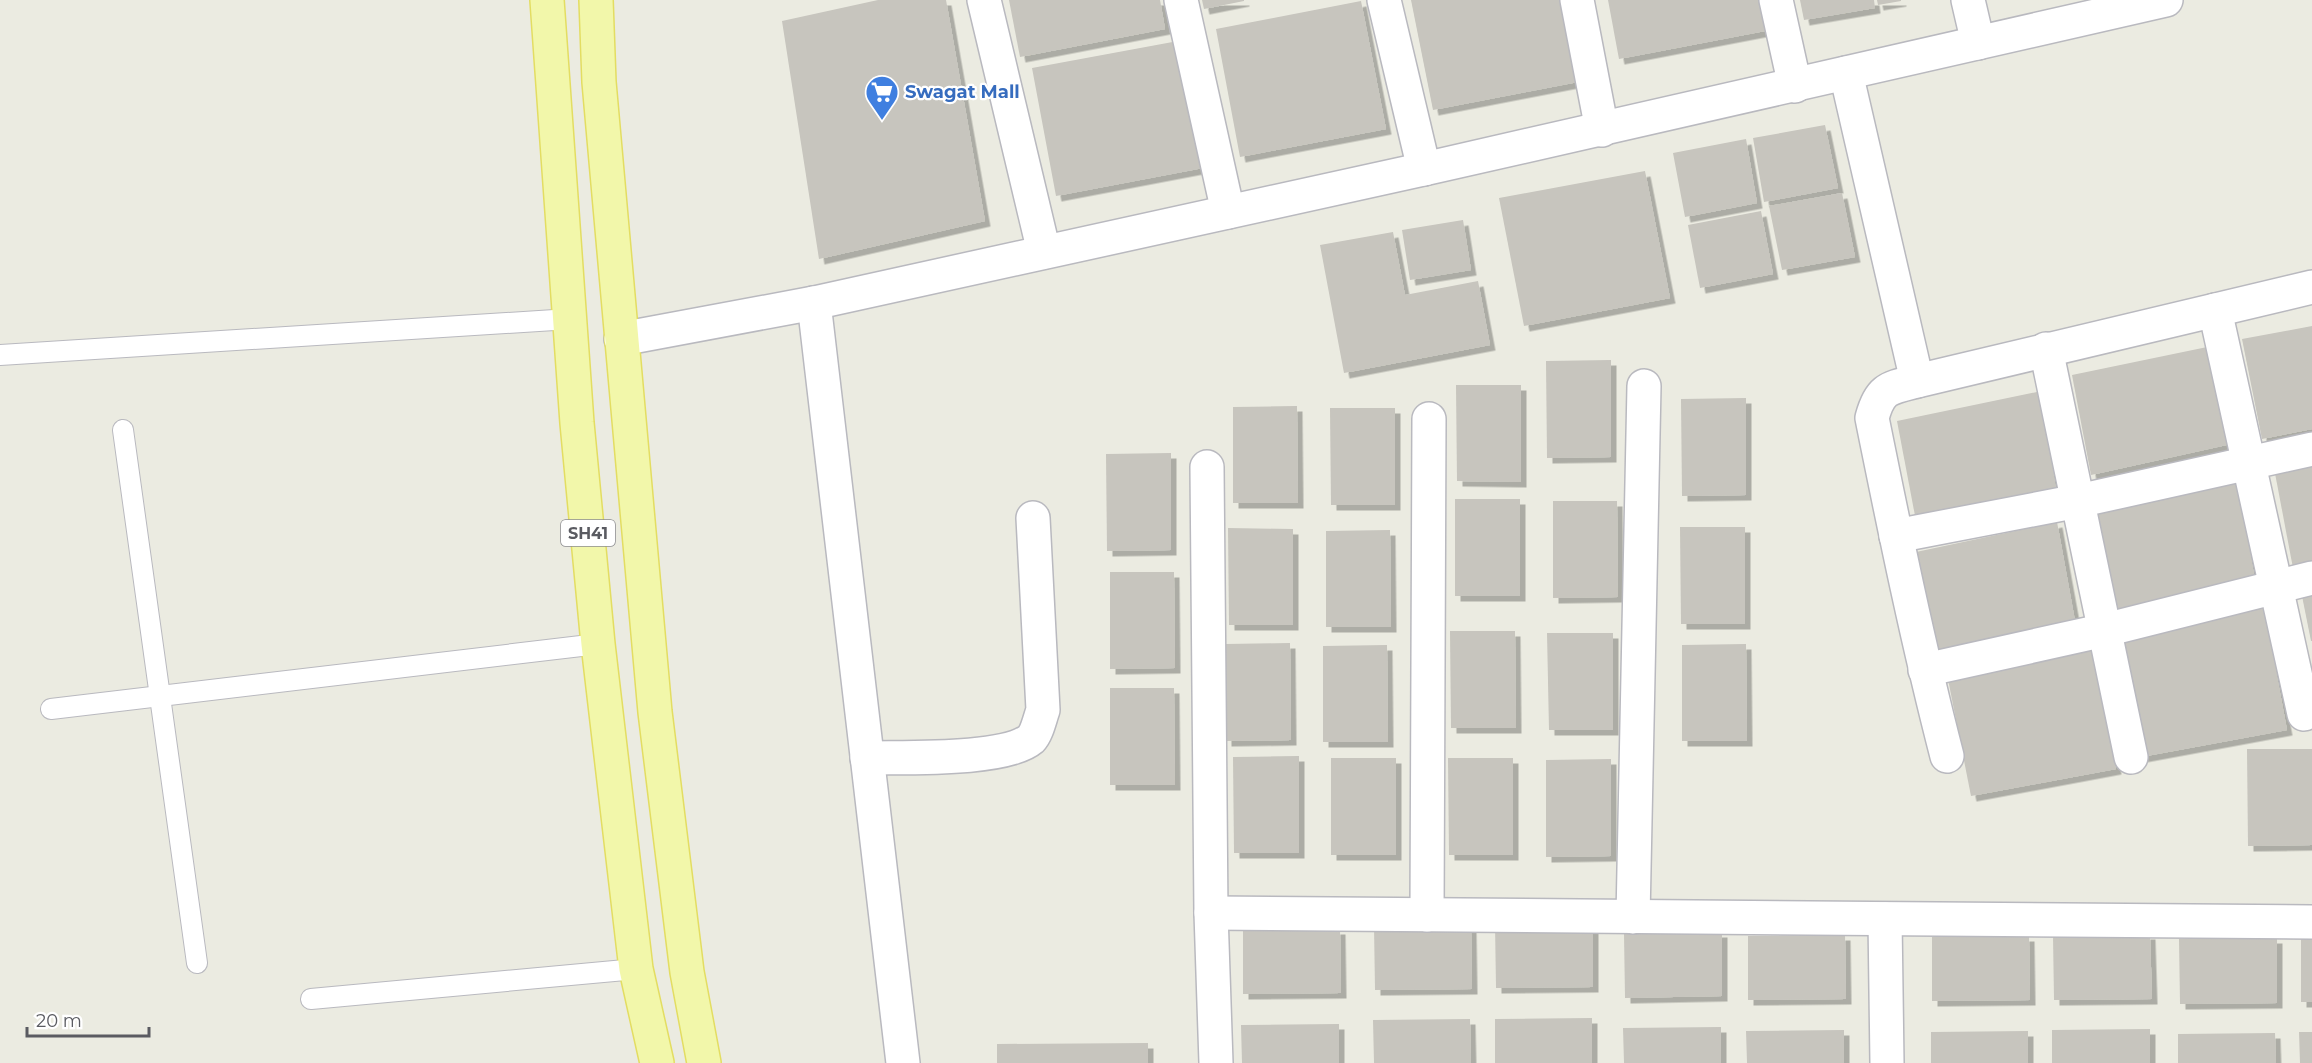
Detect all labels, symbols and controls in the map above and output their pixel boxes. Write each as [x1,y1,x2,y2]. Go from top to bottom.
supermarket icon: Swagat Mall [864,74,900,121]
place label: Swagat Mall [905,81,1020,103]
road number: SH41 [561,520,615,546]
scale bar [27,1000,148,1038]
text: 20 m [36,1010,82,1032]

